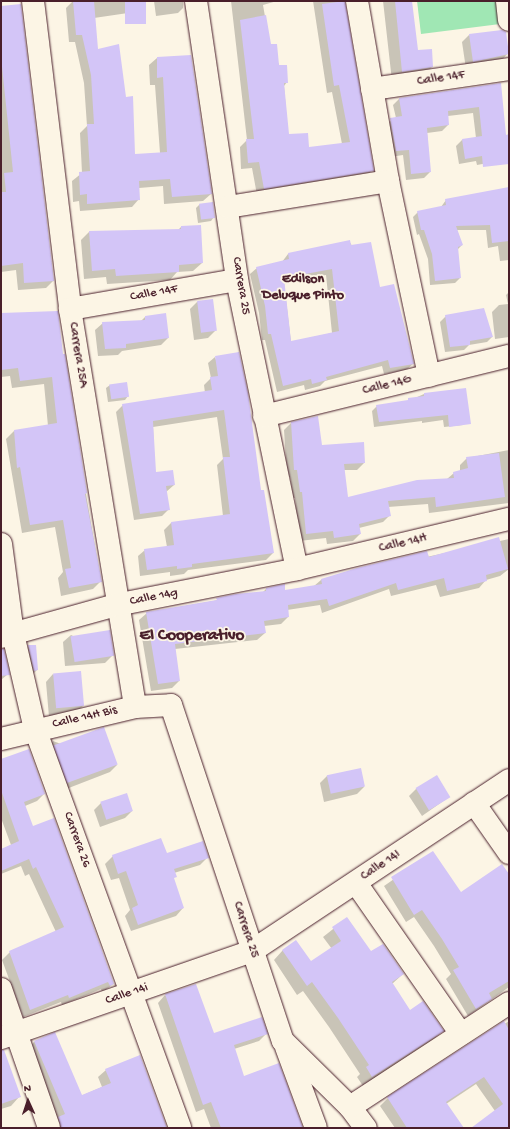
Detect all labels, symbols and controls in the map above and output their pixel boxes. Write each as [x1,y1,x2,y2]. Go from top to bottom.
street label: Calle 14F [416,68,466,90]
street label: Carrera 25 [227,256,253,316]
district label: Edilson Deluque Pinto [262,272,344,304]
street label: Calle 14F [129,282,179,306]
street label: Carrera 25A [64,321,90,389]
street label: Calle 14G [361,372,413,400]
street label: Calle 14H [378,531,428,557]
street label: Calle 14g [129,586,179,610]
district label: El Cooperativo [140,627,244,647]
street label: Calle 14H Bis [51,703,119,733]
street label: Carrera 26 [59,810,93,870]
street label: Calle 14I [358,847,404,885]
street label: Carrera 25 [229,900,261,960]
street label: Calle 14i [104,980,150,1010]
north arrow [8,1081,48,1121]
text: N [23,1083,31,1095]

